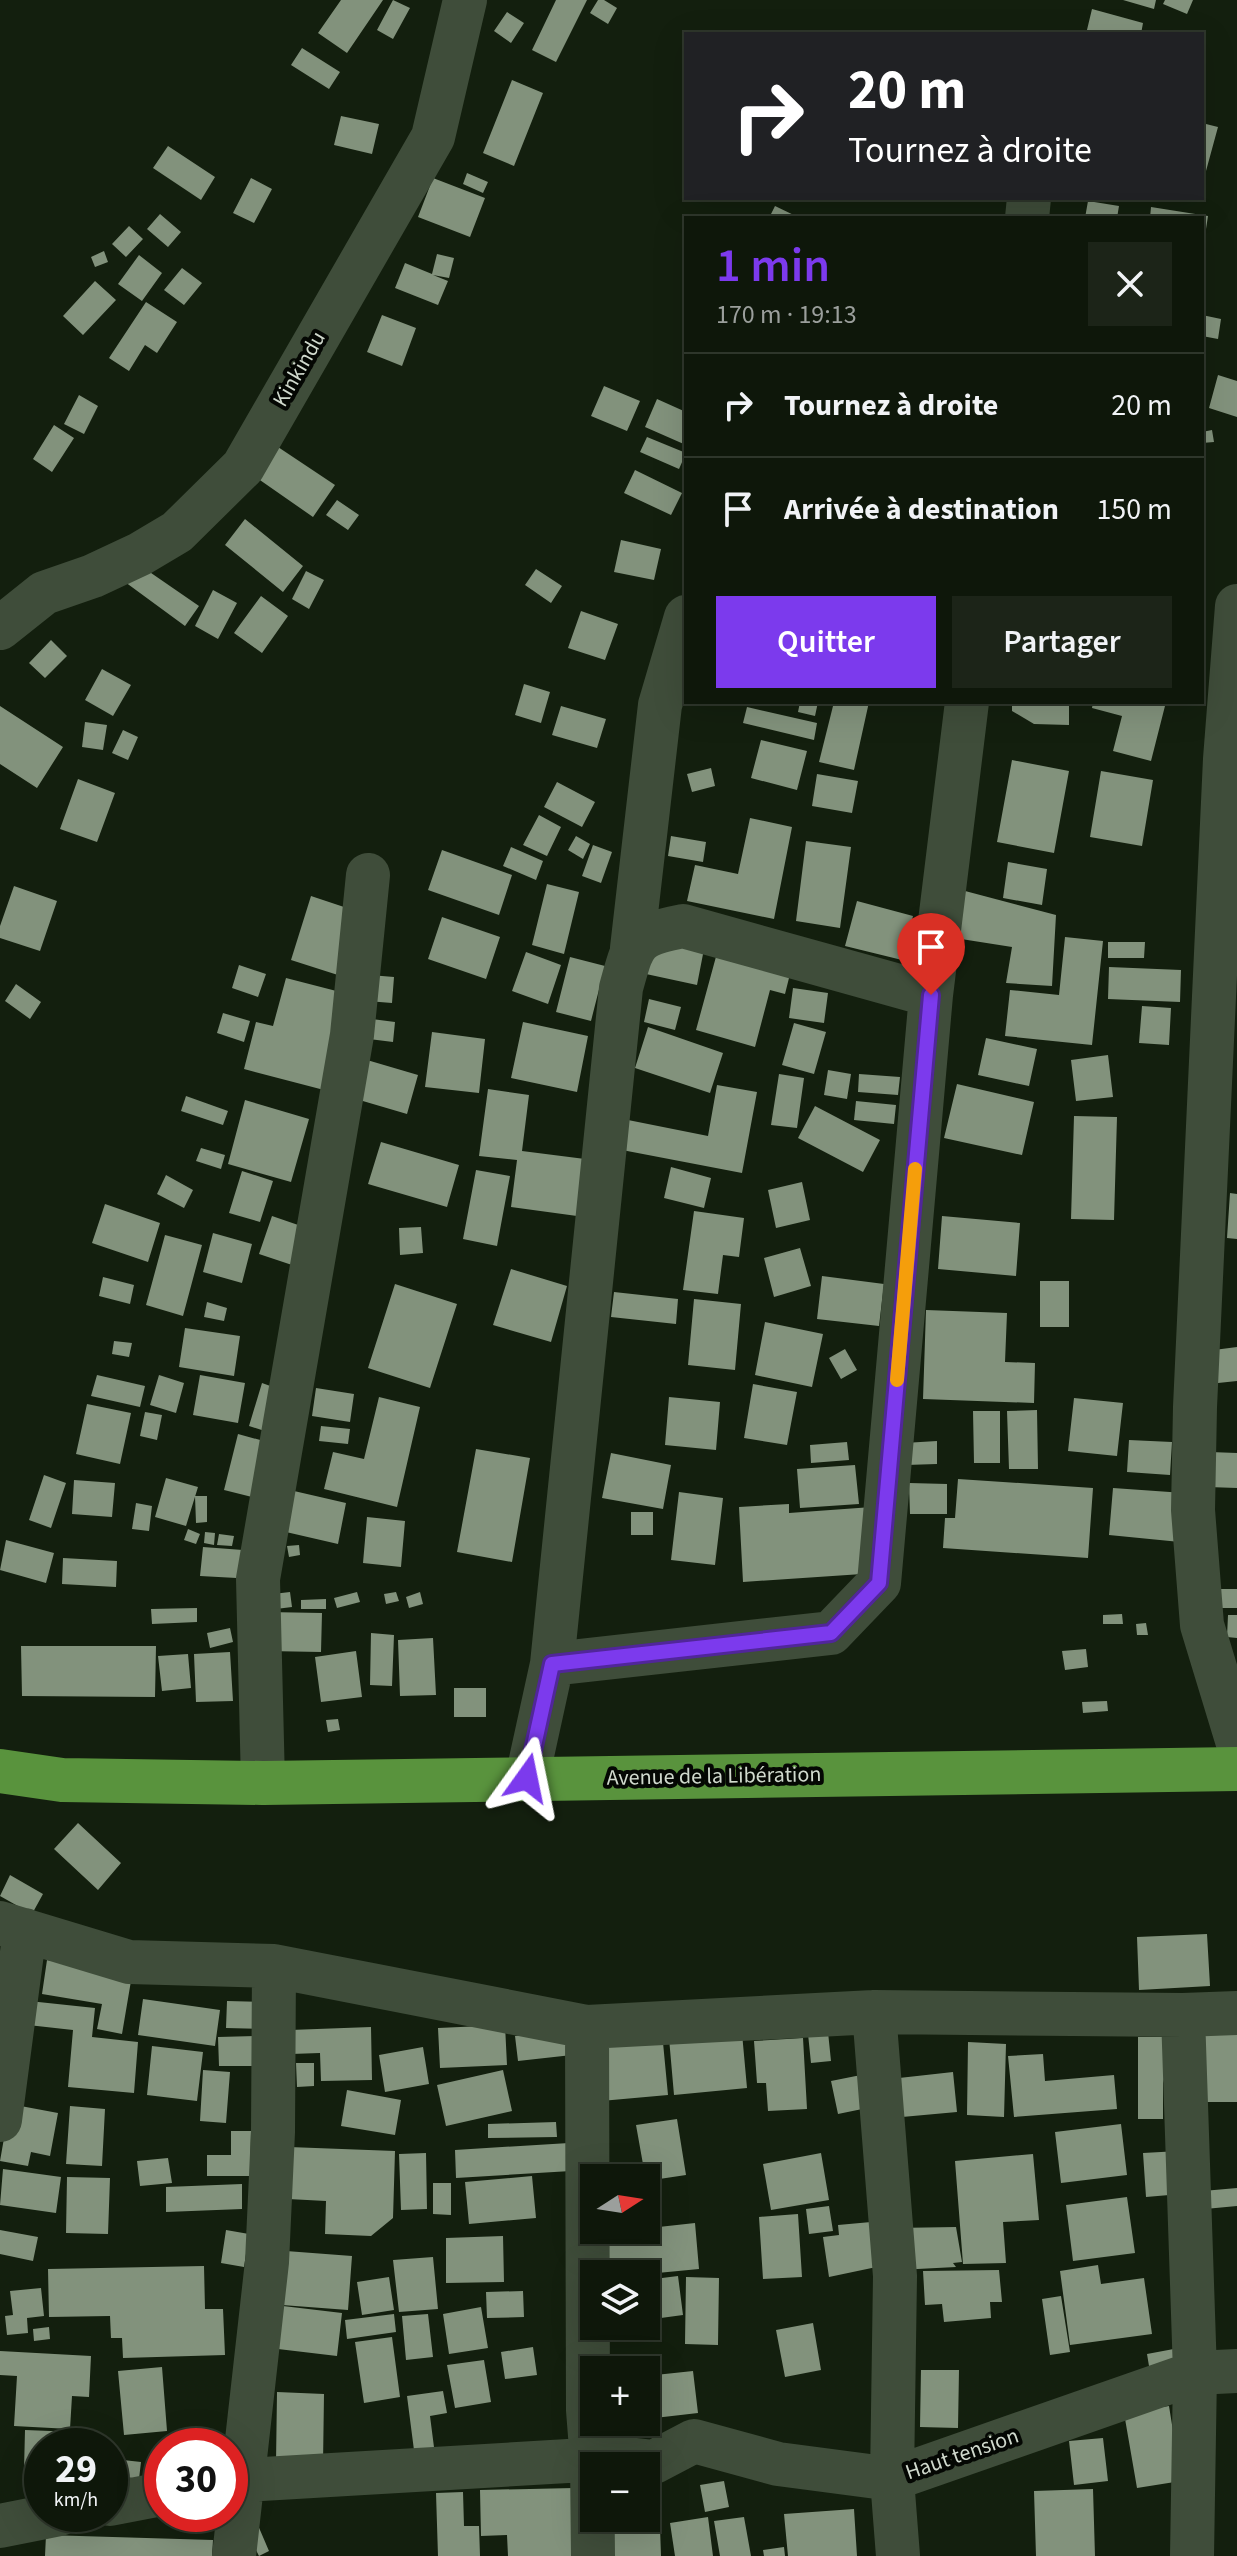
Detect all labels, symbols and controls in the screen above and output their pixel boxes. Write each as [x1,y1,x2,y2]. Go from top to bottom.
text: 20 m [848,51,966,130]
icon: right [716,64,820,168]
text: Tournez à droite [848,125,1092,176]
text: 1 min [716,232,830,300]
button: close [1088,242,1172,326]
text: 170 m · 19:13 [716,296,857,333]
street label: Kinkindu [264,325,334,413]
icon: right [716,383,760,427]
text: Tournez à droite [784,384,998,427]
text: 20 m [1111,384,1172,427]
icon: arrive [716,487,760,531]
text: Arrivée à destination [784,488,1059,531]
text: 150 m [1096,488,1172,531]
button: Quitter [716,596,936,688]
button: Partager [952,596,1172,688]
pin [897,913,965,995]
icon: arrive [909,925,953,969]
position arrow [485,1736,569,1820]
street label: Avenue de la Libération [606,1758,822,1794]
north arrow [580,2164,660,2244]
map controls [580,2164,660,2532]
button: layers [580,2260,660,2340]
button: + [580,2356,660,2436]
street label: Haut tension [901,2420,1023,2488]
speed limit sign: 30 [144,2428,248,2532]
text: 29 [55,2441,97,2498]
button: − [580,2452,660,2532]
text: km/h [54,2486,98,2514]

